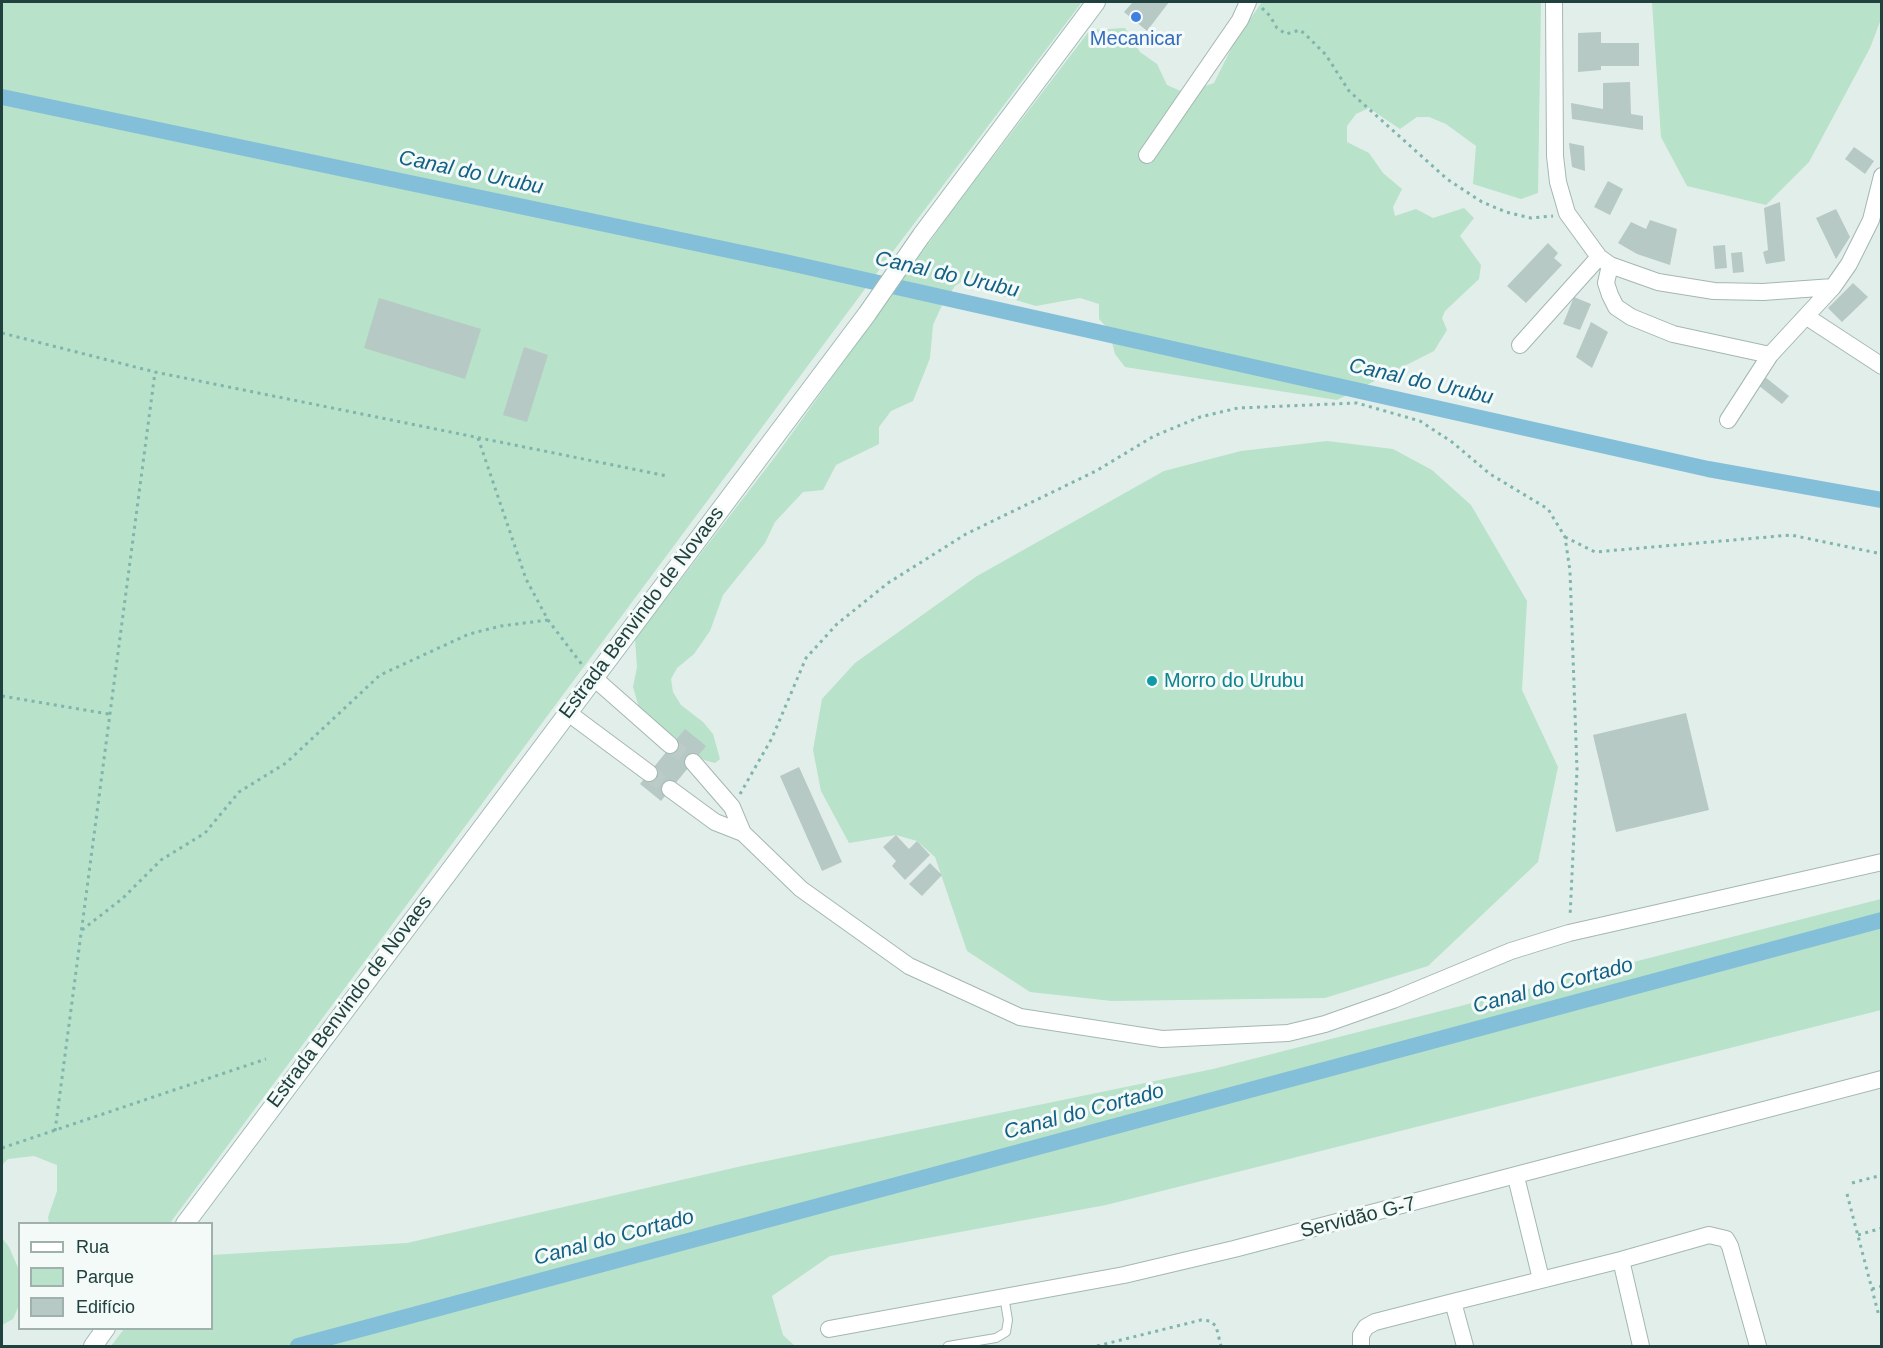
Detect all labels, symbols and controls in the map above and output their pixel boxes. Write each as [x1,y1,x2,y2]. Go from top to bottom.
marker: Mecanicar [1129,10,1143,24]
place label: Mecanicar [1090,27,1182,51]
water label: Canal do Urubu [396,145,546,201]
water label: Canal do Urubu [873,246,1021,304]
water label: Canal do Urubu [1347,353,1495,411]
street label: Estrada Benvindo de Novaes [554,502,730,724]
place label: Morro do Urubu [1164,669,1304,693]
marker: Morro do Urubu [1145,674,1159,688]
street label: Estrada Benvindo de Novaes [262,891,438,1113]
water label: Canal do Cortado [1470,953,1636,1019]
water label: Canal do Cortado [1001,1079,1167,1145]
street label: Servidão G-7 [1298,1192,1418,1244]
water label: Canal do Cortado [531,1205,697,1271]
legend [18,1222,213,1330]
text: Rua [76,1237,109,1257]
text: Parque [76,1267,134,1287]
text: Edifício [76,1297,135,1317]

